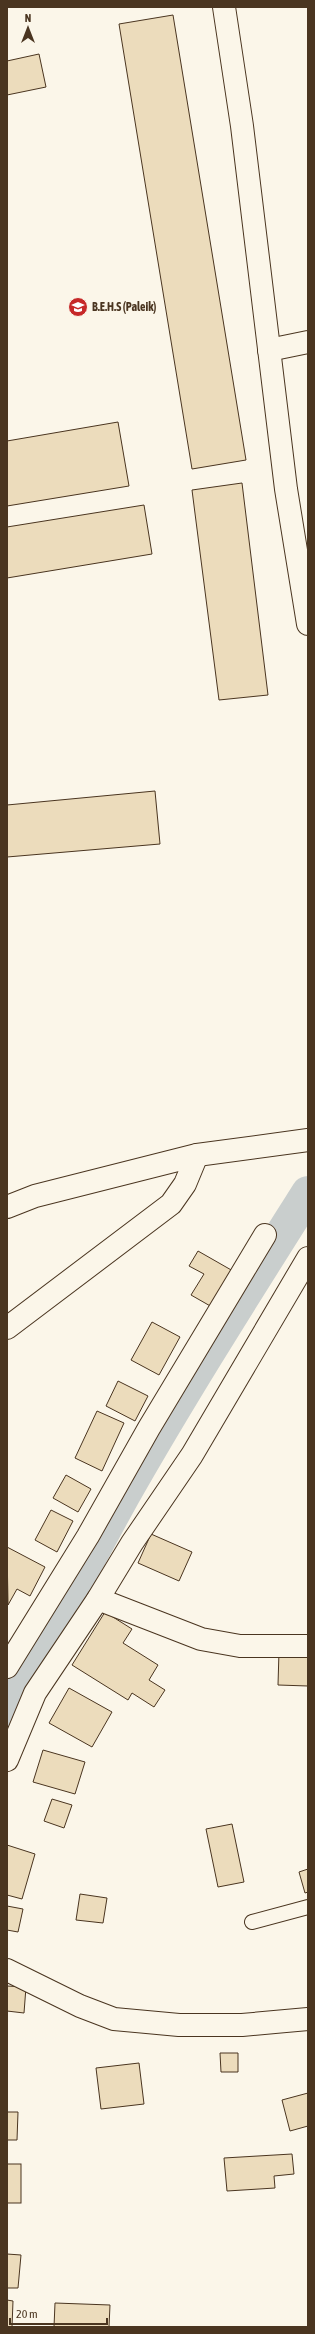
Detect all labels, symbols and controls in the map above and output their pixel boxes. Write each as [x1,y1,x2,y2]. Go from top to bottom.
north arrow [8,8,48,48]
text: N [25,12,31,24]
school or university icon: B.E.H.S (Paleik) [67,296,89,318]
place label: B.E.H.S (Paleik) [92,300,157,314]
scale bar [10,2300,107,2326]
text: 20 m [16,2307,38,2321]

